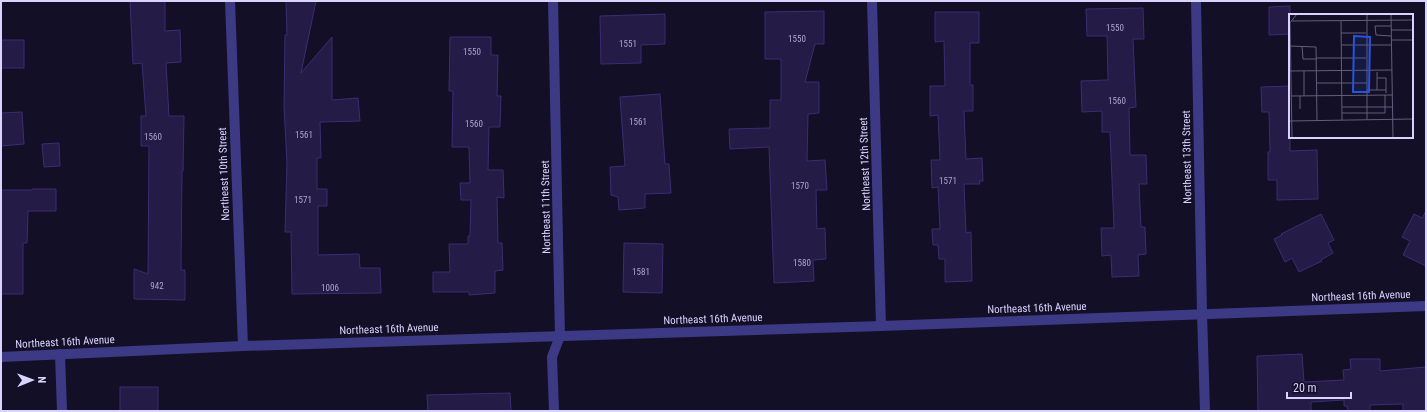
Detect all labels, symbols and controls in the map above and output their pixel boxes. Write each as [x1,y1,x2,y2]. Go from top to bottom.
inset map [1289,14,1413,138]
house number: 1550 [1106,23,1124,33]
house number: 1550 [788,34,806,44]
house number: 1551 [619,39,637,49]
house number: 1550 [463,47,481,57]
house number: 1560 [1108,96,1126,106]
street label: Northeast 13th Street [1180,110,1194,204]
house number: 1561 [629,117,647,127]
street label: Northeast 12th Street [857,117,873,211]
house number: 1560 [465,119,483,129]
street label: Northeast 10th Street [216,127,232,221]
house number: 1561 [295,130,313,140]
house number: 1560 [144,132,162,142]
street label: Northeast 11th Street [539,160,553,254]
house number: 1571 [939,176,957,186]
house number: 1570 [791,181,809,191]
house number: 1571 [294,195,312,205]
house number: 1580 [793,258,811,268]
house number: 1581 [632,267,650,277]
house number: 942 [150,281,164,291]
house number: 1006 [321,283,339,293]
street label: Northeast 16th Avenue [1311,288,1411,304]
street label: Northeast 16th Avenue [987,300,1087,316]
street label: Northeast 16th Avenue [663,311,763,327]
street label: Northeast 16th Avenue [339,321,439,337]
street label: Northeast 16th Avenue [15,333,115,351]
north arrow [12,360,52,400]
scale bar [1287,374,1351,400]
text: N [35,376,48,384]
text: 20 m [1293,381,1317,395]

